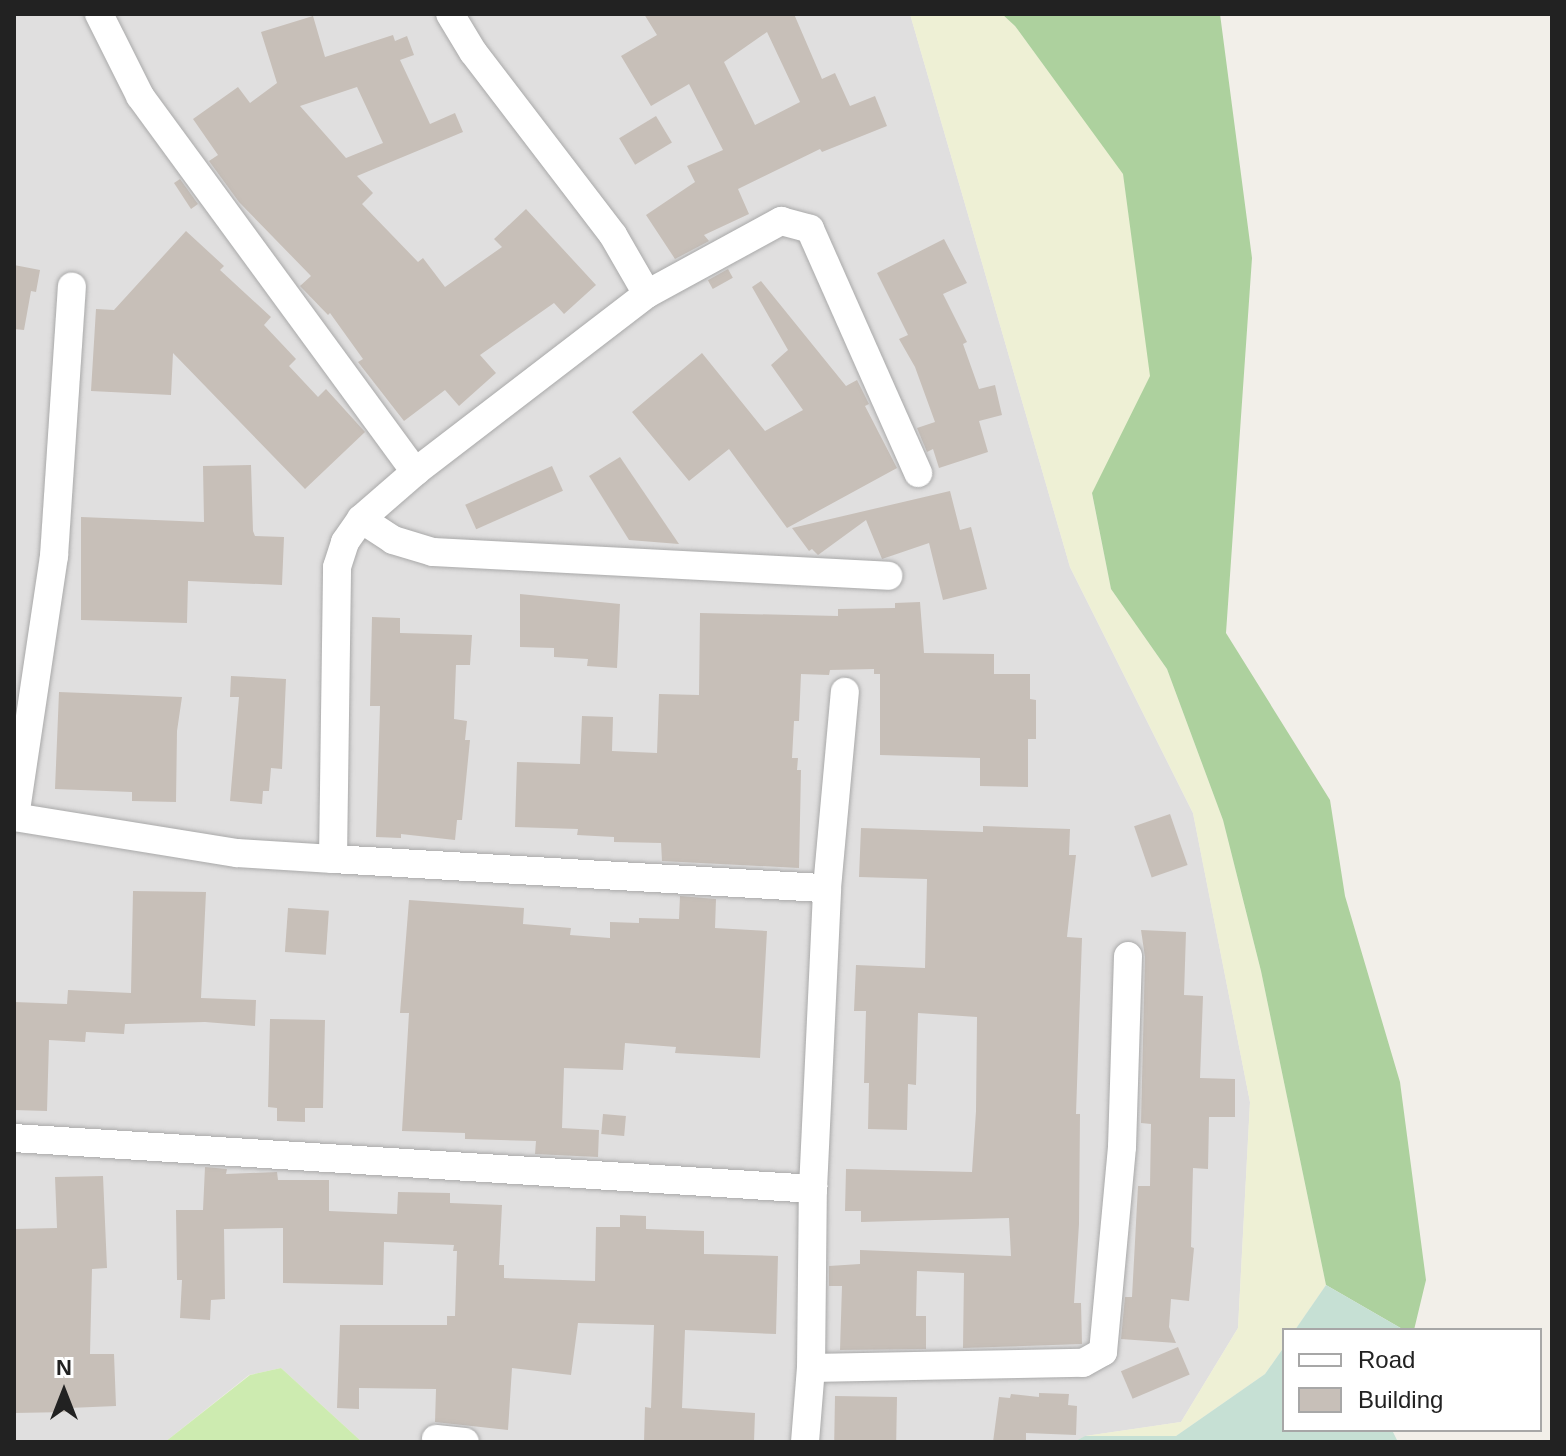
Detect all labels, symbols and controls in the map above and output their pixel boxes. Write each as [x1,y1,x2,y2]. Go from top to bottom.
legend [1282,1328,1542,1432]
text: Road [1358,1346,1415,1373]
north arrow [24,1352,104,1432]
text: N [56,1355,72,1380]
text: Building [1358,1386,1443,1413]

